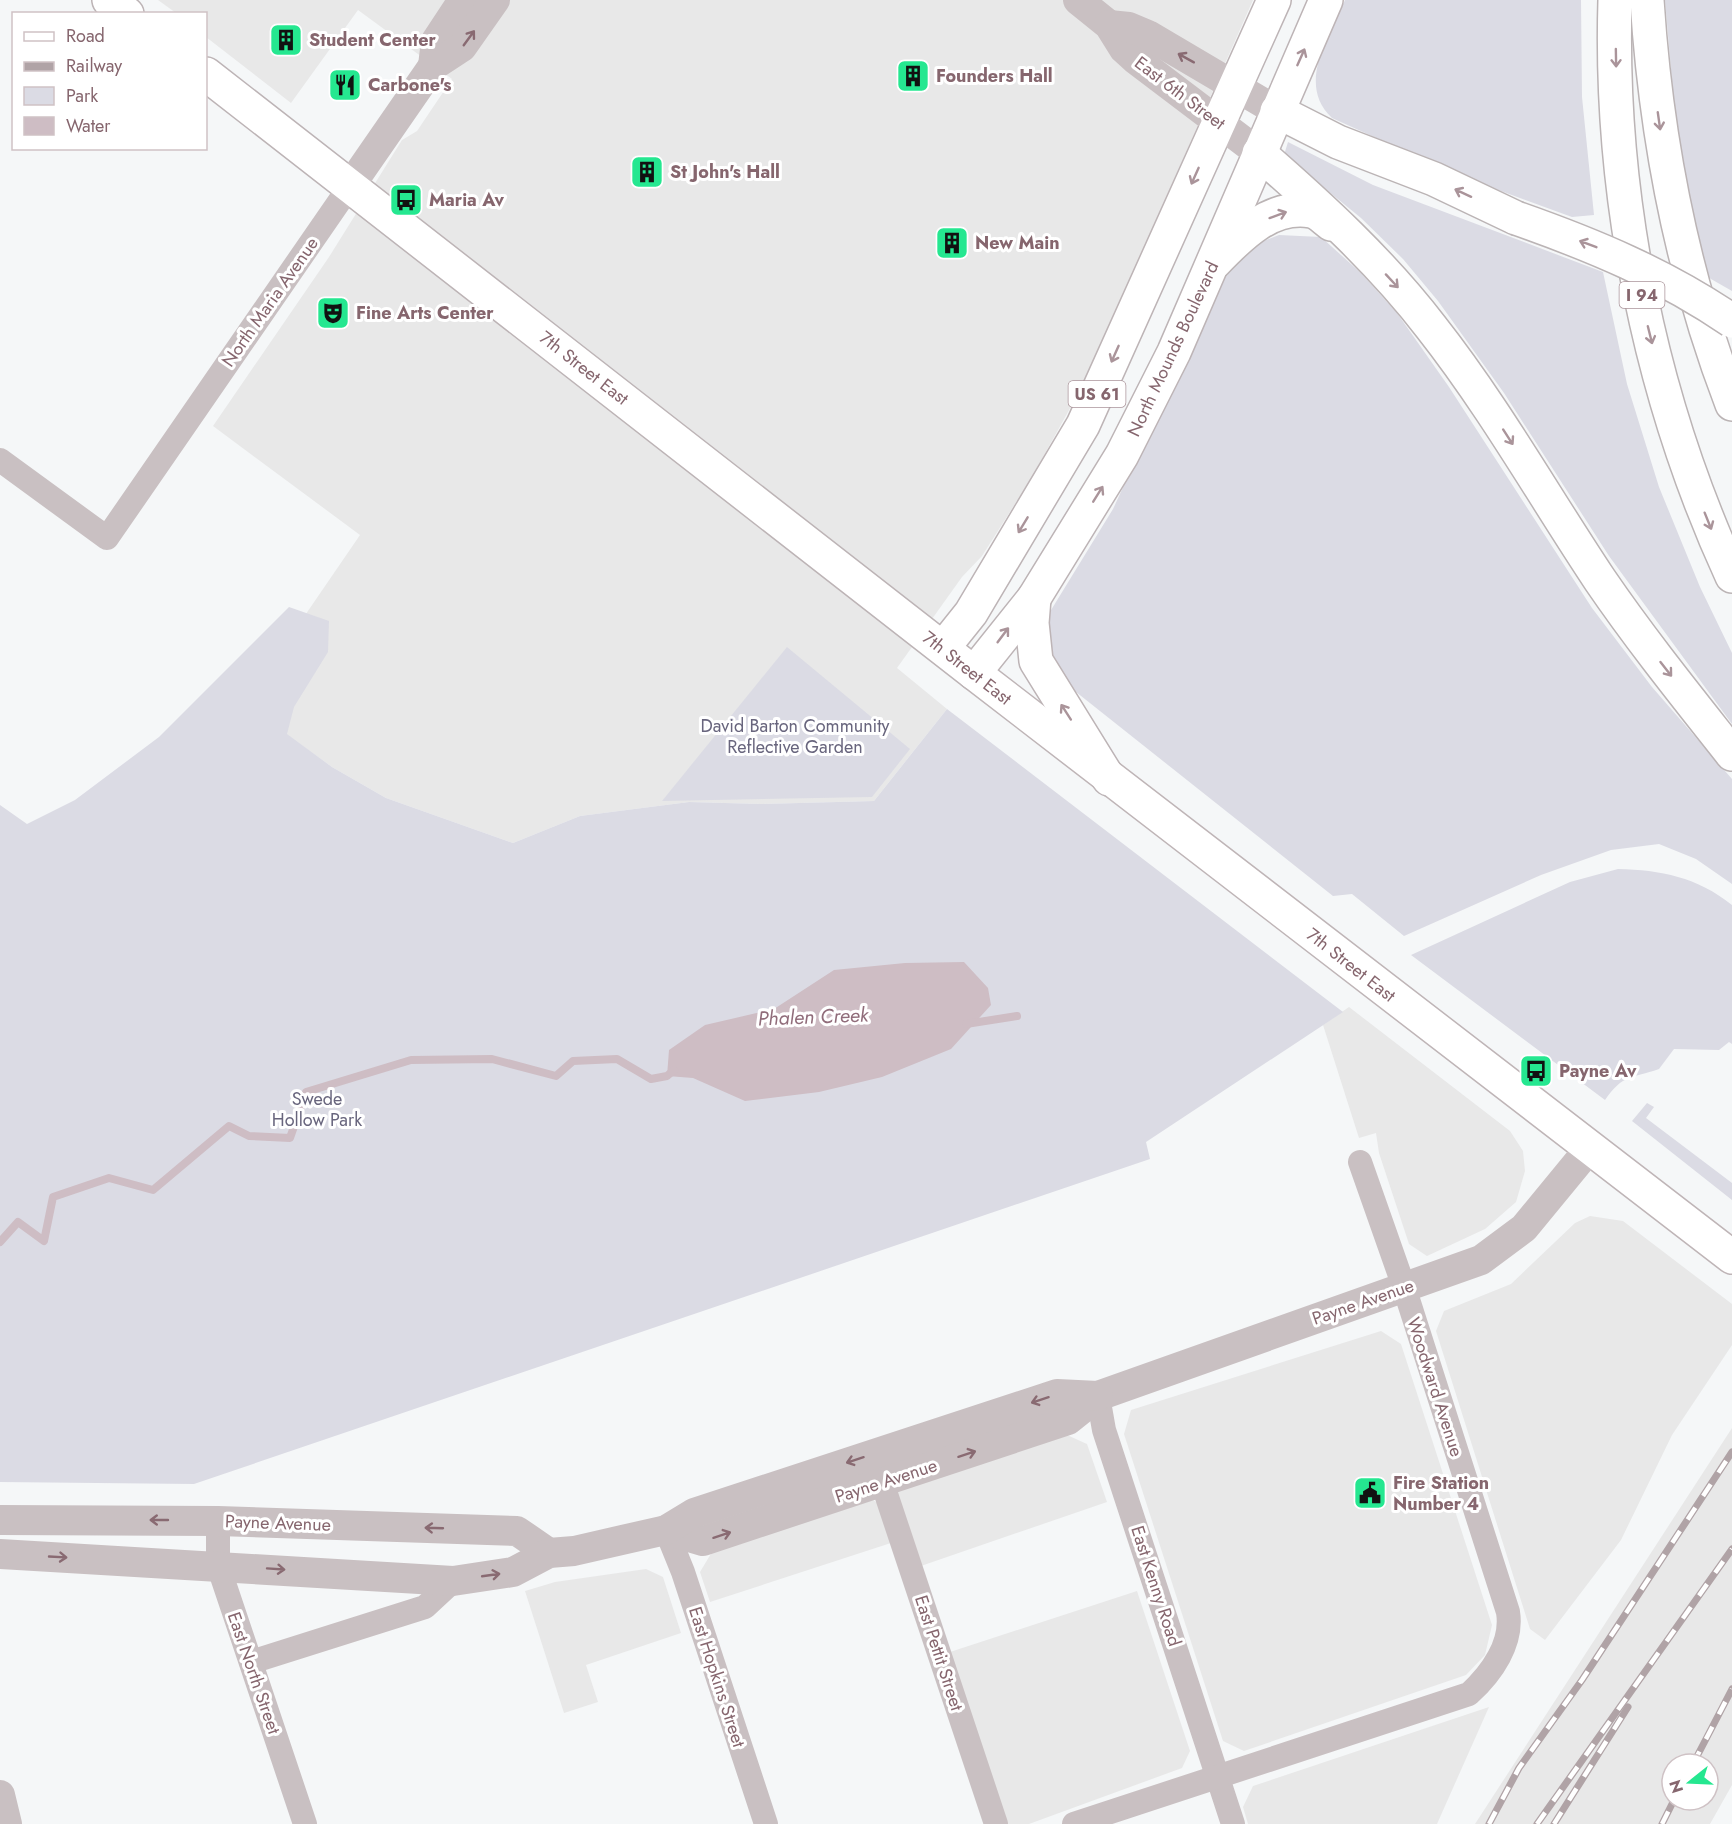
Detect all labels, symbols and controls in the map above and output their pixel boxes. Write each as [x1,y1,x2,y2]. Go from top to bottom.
legend [12,12,207,150]
building icon: Student Center [268,22,304,58]
text: Road [66,23,105,49]
place label: Student Center [309,27,437,53]
one-way arrow [462,30,475,46]
one-way arrow [1296,48,1307,67]
one-way arrow [1610,48,1621,68]
street label: East 6th Street [1129,50,1231,136]
one-way arrow [1177,52,1195,63]
text: Railway [66,53,122,79]
building icon: Founders Hall [895,58,931,94]
place label: Founders Hall [936,63,1053,89]
restaurant icon: Carbone's [327,67,363,103]
place label: Carbone's [368,72,452,98]
text: Park [66,83,98,109]
one-way arrow [1653,110,1664,130]
text: Water [66,113,111,139]
building icon: St John's Hall [629,154,665,190]
place label: St John's Hall [670,159,780,185]
one-way arrow [1189,166,1200,185]
bus stop icon: Maria Av [388,182,424,218]
place label: Maria Av [429,187,505,213]
one-way arrow [1454,187,1472,199]
one-way arrow [1268,209,1287,220]
building icon: New Main [934,225,970,261]
place label: New Main [975,230,1060,256]
street label: North Maria Avenue [215,232,325,372]
one-way arrow [1579,238,1598,249]
street label: North Mounds Boulevard [1121,257,1225,441]
one-way arrow [1385,274,1399,289]
road number: I 94 [1620,282,1664,308]
theatre icon: Fine Arts Center [315,295,351,331]
place label: Fine Arts Center [356,300,494,326]
street label: 7th Street East [534,325,635,412]
one-way arrow [1645,325,1657,344]
one-way arrow [1109,344,1121,362]
road number: US 61 [1068,381,1126,407]
one-way arrow [1502,429,1514,445]
one-way arrow [1093,486,1105,503]
one-way arrow [1703,511,1714,530]
one-way arrow [1017,516,1029,533]
street label: 7th Street East [917,625,1018,712]
one-way arrow [997,627,1010,643]
one-way arrow [1659,661,1672,677]
one-way arrow [1060,704,1072,721]
park label: David Barton Community Reflective Garden [701,713,890,760]
street label: 7th Street East [1301,922,1402,1009]
water label: Phalen Creek [757,1001,870,1033]
bus stop icon: Payne Av [1518,1053,1554,1089]
place label: Payne Av [1559,1058,1637,1084]
park label: Swede Hollow Park [272,1086,362,1133]
street label: Payne Avenue [1309,1272,1417,1332]
street label: Woodward Avenue [1400,1314,1470,1460]
one-way arrow [1031,1395,1050,1406]
one-way arrow [957,1447,976,1458]
street label: Payne Avenue [832,1452,940,1510]
one-way arrow [846,1456,865,1467]
place label: Fire Station Number 4 [1393,1470,1489,1517]
public building icon: Fire Station Number 4 [1352,1475,1388,1511]
street label: Payne Avenue [225,1508,331,1538]
one-way arrow [150,1515,170,1526]
street label: East Kenny Road [1124,1522,1188,1650]
one-way arrow [424,1523,444,1534]
one-way arrow [712,1529,731,1540]
one-way arrow [48,1552,68,1563]
one-way arrow [265,1563,285,1574]
one-way arrow [481,1570,501,1581]
street label: East Pettit Street [908,1592,970,1715]
street label: East Hopkins Street [682,1603,752,1751]
street label: East North Street [221,1608,287,1738]
north arrow [1660,1752,1720,1812]
text: N [1663,1777,1689,1796]

